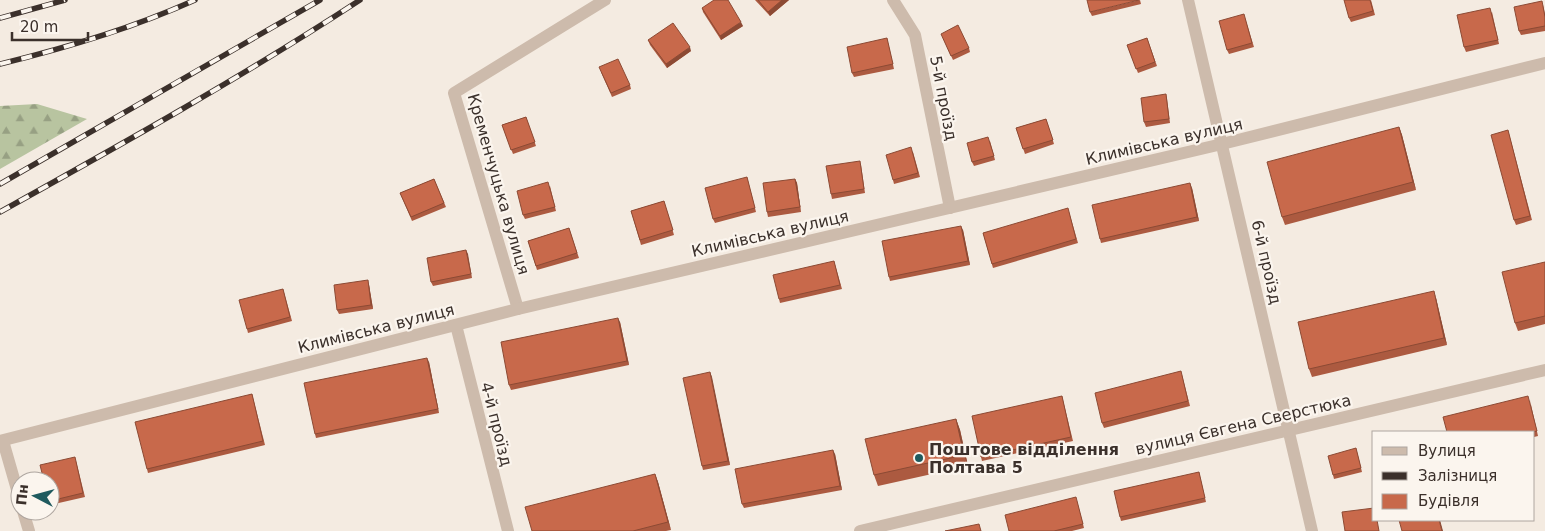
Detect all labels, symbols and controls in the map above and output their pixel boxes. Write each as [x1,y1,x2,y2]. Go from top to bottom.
scale bar [12,10,89,42]
text: 20 m [20,18,58,36]
street label: 5-й проїзд [926,54,961,142]
street label: Кременчуцька вулиця [464,91,534,277]
street label: Климівська вулиця [1084,114,1245,169]
street label: Климівська вулиця [690,206,851,261]
street label: 6-й проїзд [1248,218,1285,306]
street label: Климівська вулиця [296,300,456,357]
street label: 4-й проїзд [477,380,516,468]
street label: вулиця Євгена Сверстюка [1133,390,1353,459]
legend [1372,431,1535,521]
place label: Поштове відділення Полтава 5 [929,440,1119,477]
text: Вулиця [1418,442,1476,460]
marker: Поштове відділення Полтава 5 [913,452,925,464]
text: Залізниця [1418,467,1497,485]
north arrow [10,471,60,521]
text: Пн [13,483,31,506]
text: Будівля [1418,492,1479,510]

